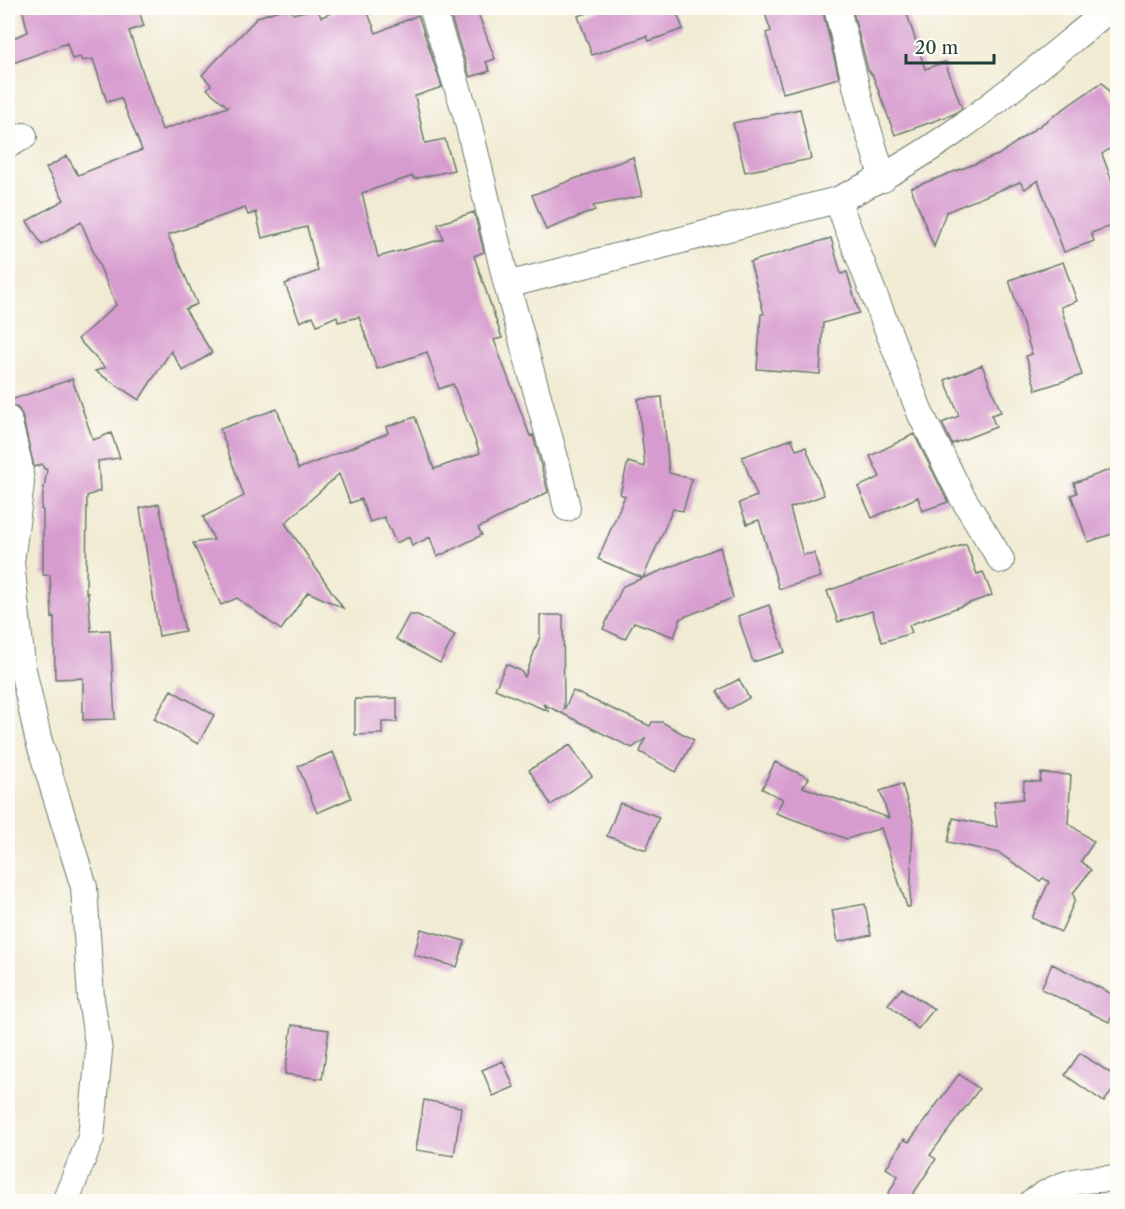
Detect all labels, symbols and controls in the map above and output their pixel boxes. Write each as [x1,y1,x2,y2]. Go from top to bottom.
scale bar [906,27,994,65]
text: 20 m [915,37,959,59]

